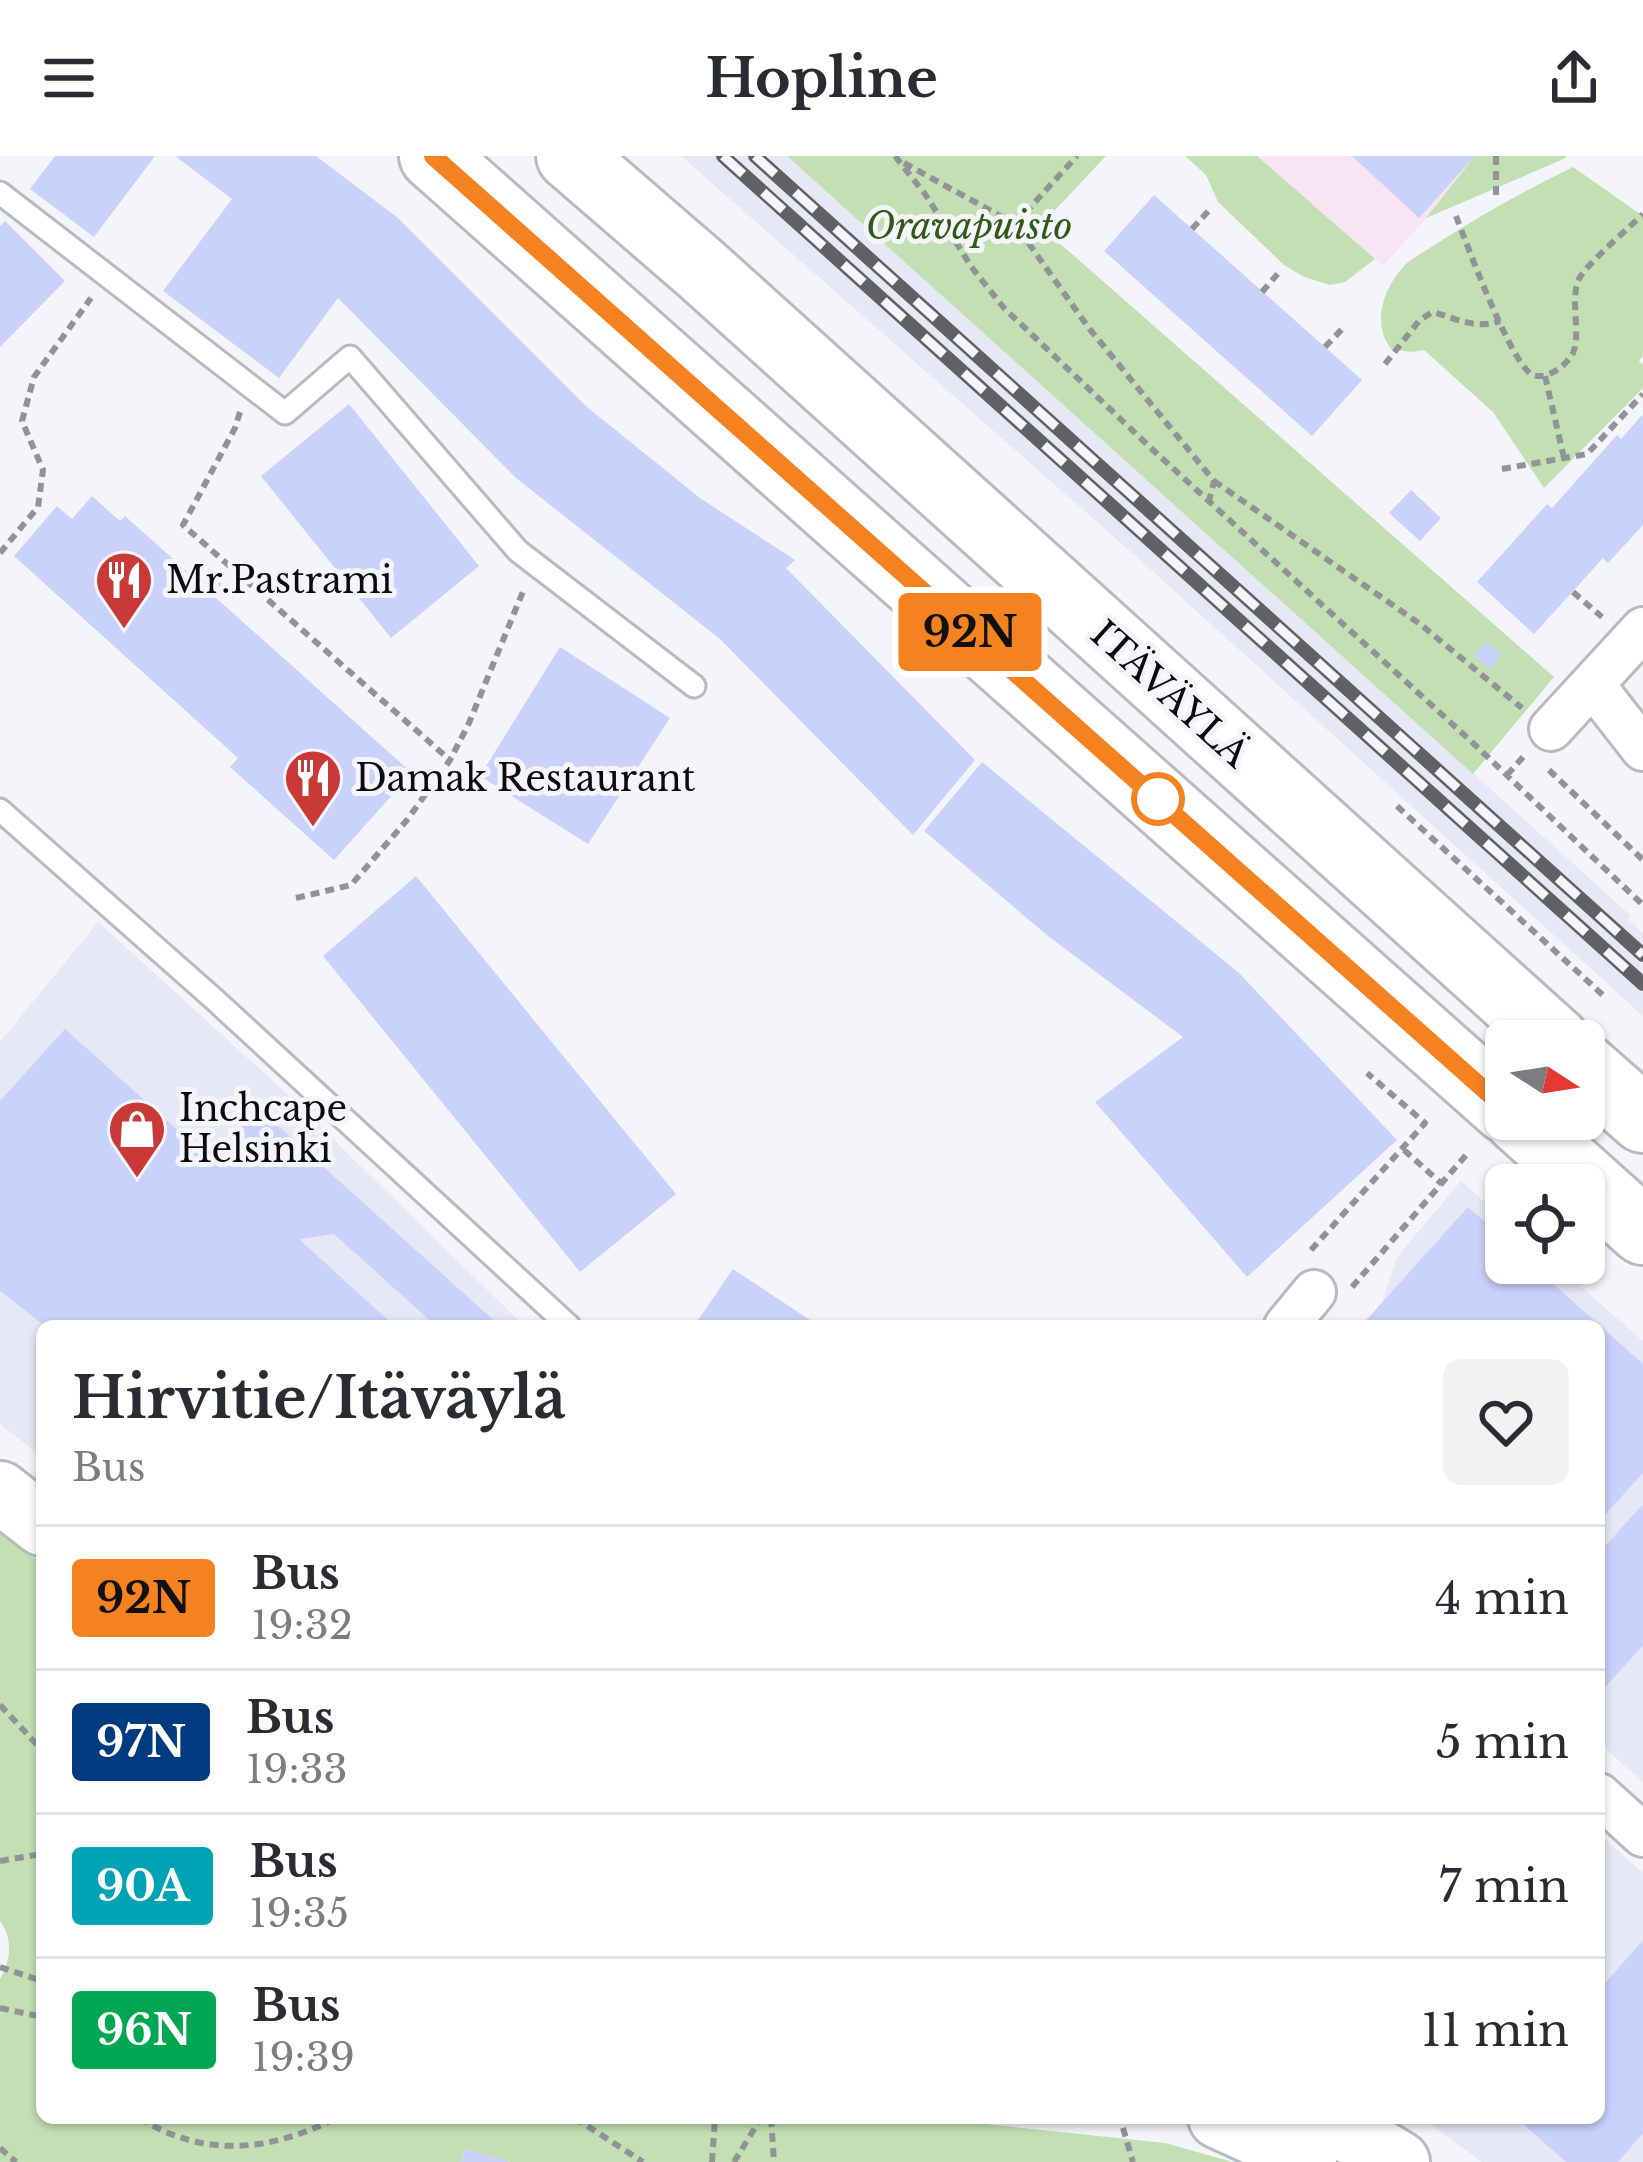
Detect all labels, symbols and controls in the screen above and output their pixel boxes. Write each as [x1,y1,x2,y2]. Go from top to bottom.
icon: menu [36,45,102,111]
text: Hopline [705,45,938,112]
icon: share [1541,45,1607,111]
park label: Oravapuisto [866,204,1072,249]
restaurant icon: Mr.Pastrami [93,549,155,631]
place label: Mr.Pastrami [166,558,393,603]
line badge: 92N [901,593,1039,671]
text: 92N [922,606,1018,658]
street label: ITÄVÄYLÄ [1082,611,1260,778]
restaurant icon: Damak Restaurant [282,747,344,829]
place label: Damak Restaurant [355,756,696,801]
unlabelled marker [1133,774,1183,824]
north arrow [1485,1020,1605,1140]
map controls [1485,1020,1605,1284]
place label: Inchcape Helsinki [179,1086,347,1172]
shop icon: Inchcape Helsinki [106,1098,168,1180]
button: locate [1485,1164,1605,1284]
button: heart [1443,1359,1569,1485]
text: Hirvitie/Itäväylä [72,1363,566,1433]
text: Bus [72,1443,146,1492]
text: Bus [251,1545,340,1601]
text: 4 min [1435,1570,1569,1626]
text: 92N [96,1572,191,1624]
text: 19:32 [251,1601,353,1650]
text: Bus [246,1689,334,1745]
text: 5 min [1436,1714,1569,1770]
text: 97N [96,1716,186,1768]
text: 19:33 [246,1745,348,1794]
text: Bus [249,1833,338,1889]
text: 7 min [1439,1858,1569,1914]
text: 90A [96,1860,189,1912]
text: 19:35 [249,1889,349,1938]
text: Bus [252,1977,341,2033]
text: 11 min [1421,2002,1569,2058]
text: 96N [96,2004,192,2056]
text: 19:39 [252,2033,355,2082]

